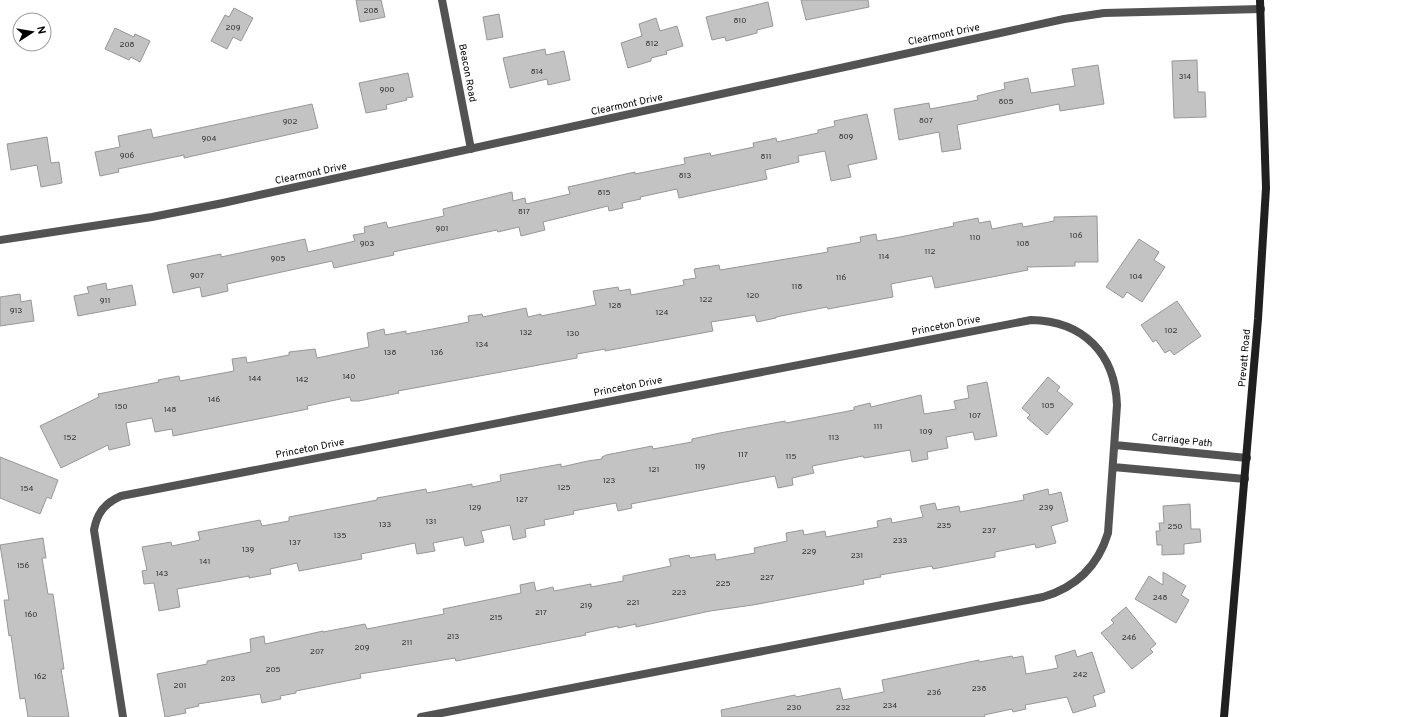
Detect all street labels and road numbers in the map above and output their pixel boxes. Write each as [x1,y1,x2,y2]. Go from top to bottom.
street label: Clearmont Drive [907,21,981,49]
street label: Beacon Road [455,43,479,103]
street label: Clearmont Drive [590,91,664,119]
street label: Clearmont Drive [274,160,348,188]
street label: Princeton Drive [911,313,981,339]
street label: Prevatt Road [1236,329,1254,387]
street label: Princeton Drive [593,374,663,400]
street label: Carriage Path [1151,431,1213,451]
street label: Princeton Drive [275,436,345,462]

